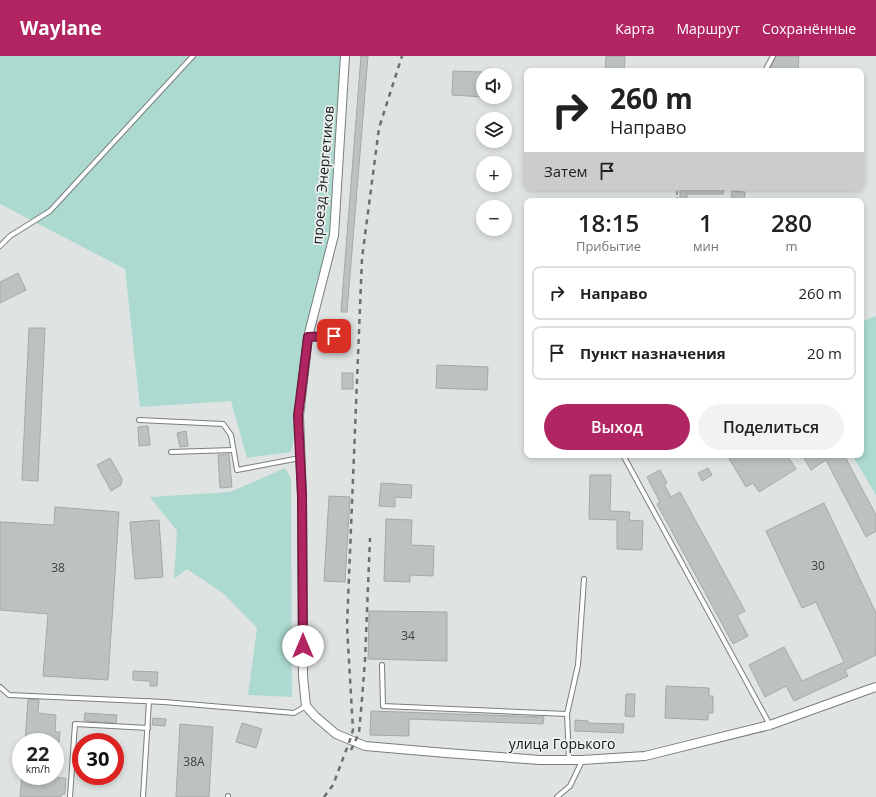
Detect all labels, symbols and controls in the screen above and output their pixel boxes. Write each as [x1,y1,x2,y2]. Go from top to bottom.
text: Waylane [20,15,102,41]
text: Карта [615,19,654,38]
text: Маршрут [676,19,740,38]
text: Сохранённые [762,19,856,38]
map controls [476,68,512,236]
button: sound [476,68,512,104]
text: 260 m [610,79,693,117]
icon: right [544,84,596,136]
street label: проезд Энергетиков [307,105,338,245]
button: layers [476,112,512,148]
text: Направо [610,115,687,139]
button: + [476,156,512,192]
icon: arrive [596,160,618,182]
text: Затем [544,161,588,181]
button: − [476,200,512,236]
text: 18:15 [578,206,639,239]
text: 1 [699,206,713,239]
text: 280 [771,206,812,239]
text: Прибытие [576,237,641,255]
text: мин [693,237,719,255]
text: m [785,237,798,255]
icon: right [546,282,568,304]
text: Направо [580,283,648,303]
text: 260 m [798,283,842,303]
pin [317,319,351,353]
icon: arrive [323,325,345,347]
icon: arrive [546,342,568,364]
text: Пункт назначения [580,343,726,363]
text: 20 m [807,343,842,363]
button: Выход [544,404,690,450]
button: Поделиться [698,404,844,450]
house number: 30 [811,557,825,574]
house number: 38 [51,559,65,576]
position arrow [282,625,324,667]
house number: 34 [401,627,415,644]
speed limit sign: 30 [72,733,124,785]
street label: улица Горького [509,734,615,753]
text: 22 [27,740,49,767]
house number: 38А [183,753,205,770]
text: km/h [26,762,50,776]

